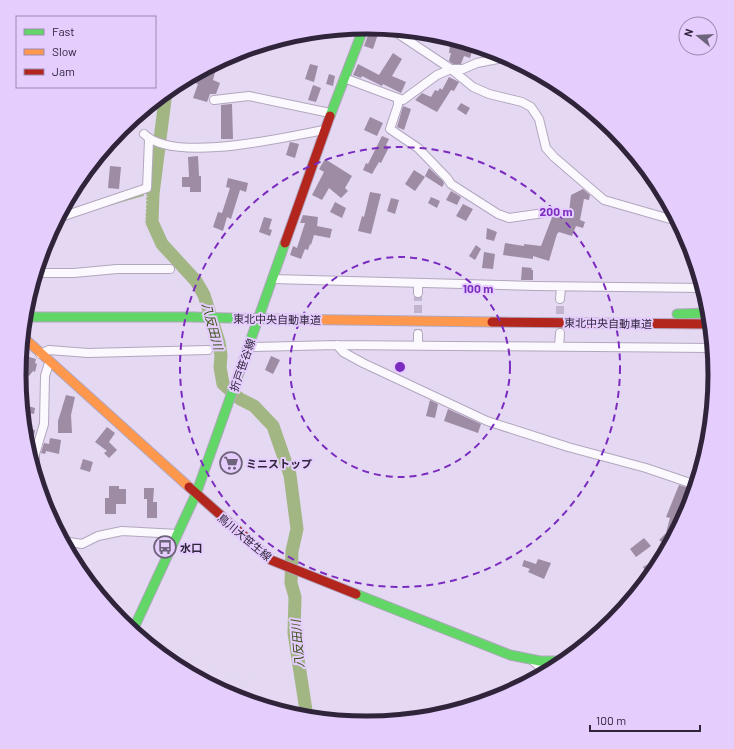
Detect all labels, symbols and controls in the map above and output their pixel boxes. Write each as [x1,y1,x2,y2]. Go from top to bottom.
legend [16,16,156,88]
north arrow [678,16,718,56]
text: Fast [52,24,75,38]
text: N [681,27,695,38]
text: Slow [52,44,77,58]
text: Jam [52,64,75,78]
text: 200 m [540,204,572,218]
text: 100 m [463,281,493,295]
water label: 八反田川 [200,301,226,353]
street label: 東北中央自動車道 [233,312,321,326]
street label: 東北中央自動車道 [564,316,652,330]
street label: 折戸笹谷線 [227,337,257,393]
centre of rings [393,360,407,374]
supermarket icon: ミニストップ [218,450,244,476]
place label: ミニストップ [246,457,312,470]
street label: 鳥川大笹生線 [216,511,274,563]
bus stop icon: 水口 [152,534,178,560]
place label: 水口 [180,541,202,554]
water label: 八反田川 [288,617,306,669]
scale bar [590,707,700,733]
text: 100 m [596,713,626,727]

